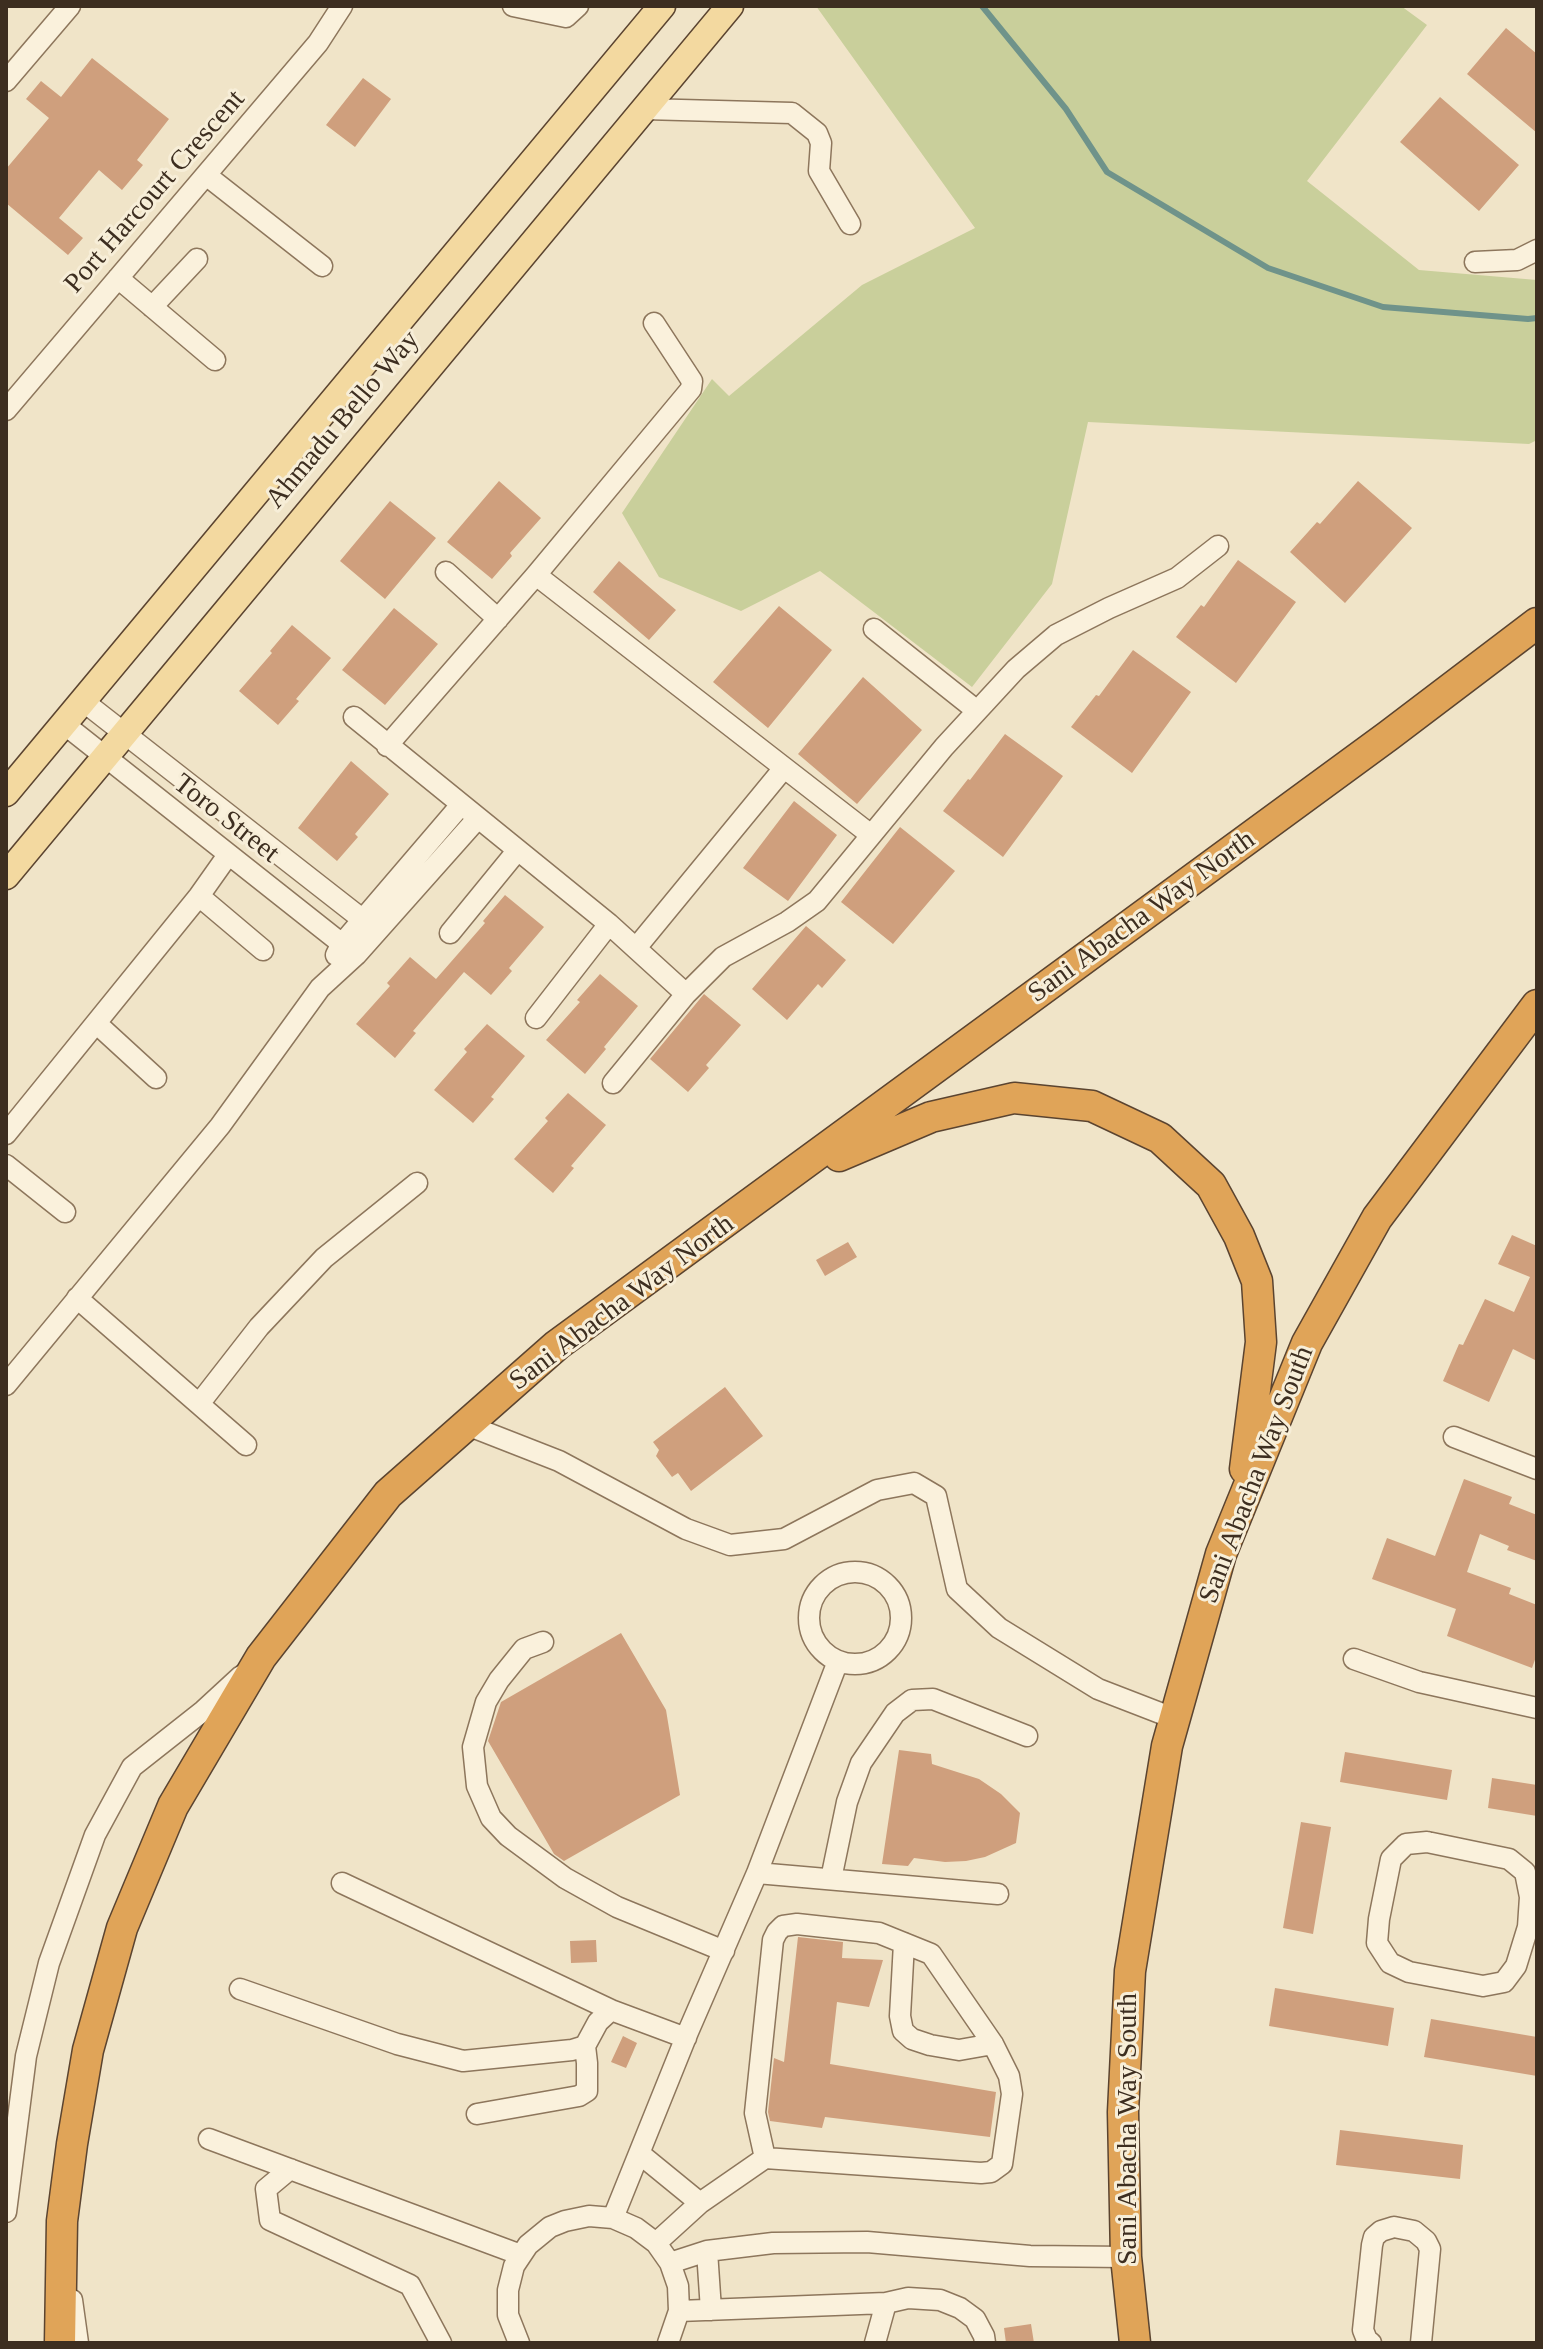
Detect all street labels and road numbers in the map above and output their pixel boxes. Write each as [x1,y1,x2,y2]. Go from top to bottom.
street label: Port Harcourt Crescent [58,84,252,300]
street label: Ahmadu Bello Way [259,324,427,516]
street label: Toro Street [166,767,286,871]
street label: Sani Abacha Way North [1022,823,1262,1011]
street label: Sani Abacha Way North [503,1208,741,1398]
street label: Sani Abacha Way South [1193,1342,1321,1608]
street label: Sani Abacha Way South [1112,1993,1146,2265]

